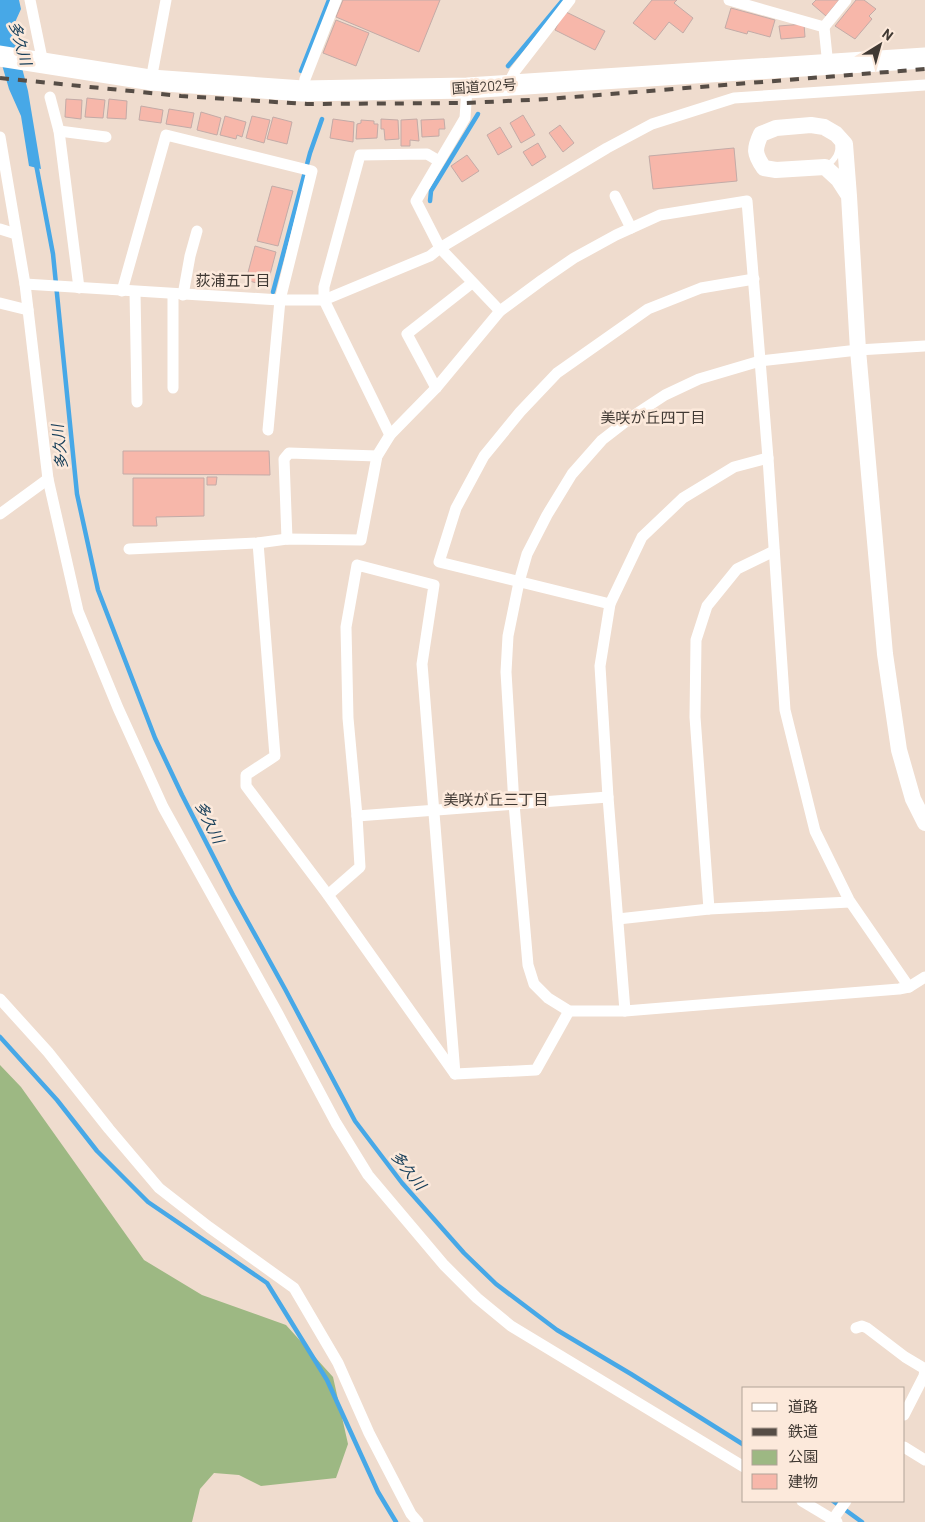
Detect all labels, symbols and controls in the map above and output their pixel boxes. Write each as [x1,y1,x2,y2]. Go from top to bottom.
water label: 多久川 [6,19,36,69]
north arrow [855,20,905,70]
text: N [879,25,897,44]
street label: 国道202号 [451,75,517,97]
district label: 荻浦五丁目 [195,271,271,289]
district label: 美咲が丘四丁目 [600,408,706,426]
water label: 多久川 [47,422,70,470]
district label: 美咲が丘三丁目 [443,790,549,808]
water label: 多久川 [192,798,229,848]
water label: 多久川 [388,1147,431,1195]
legend [742,1387,905,1502]
text: 道路 [788,1397,818,1415]
text: 鉄道 [788,1422,818,1440]
text: 公園 [788,1447,818,1465]
text: 建物 [788,1472,818,1490]

